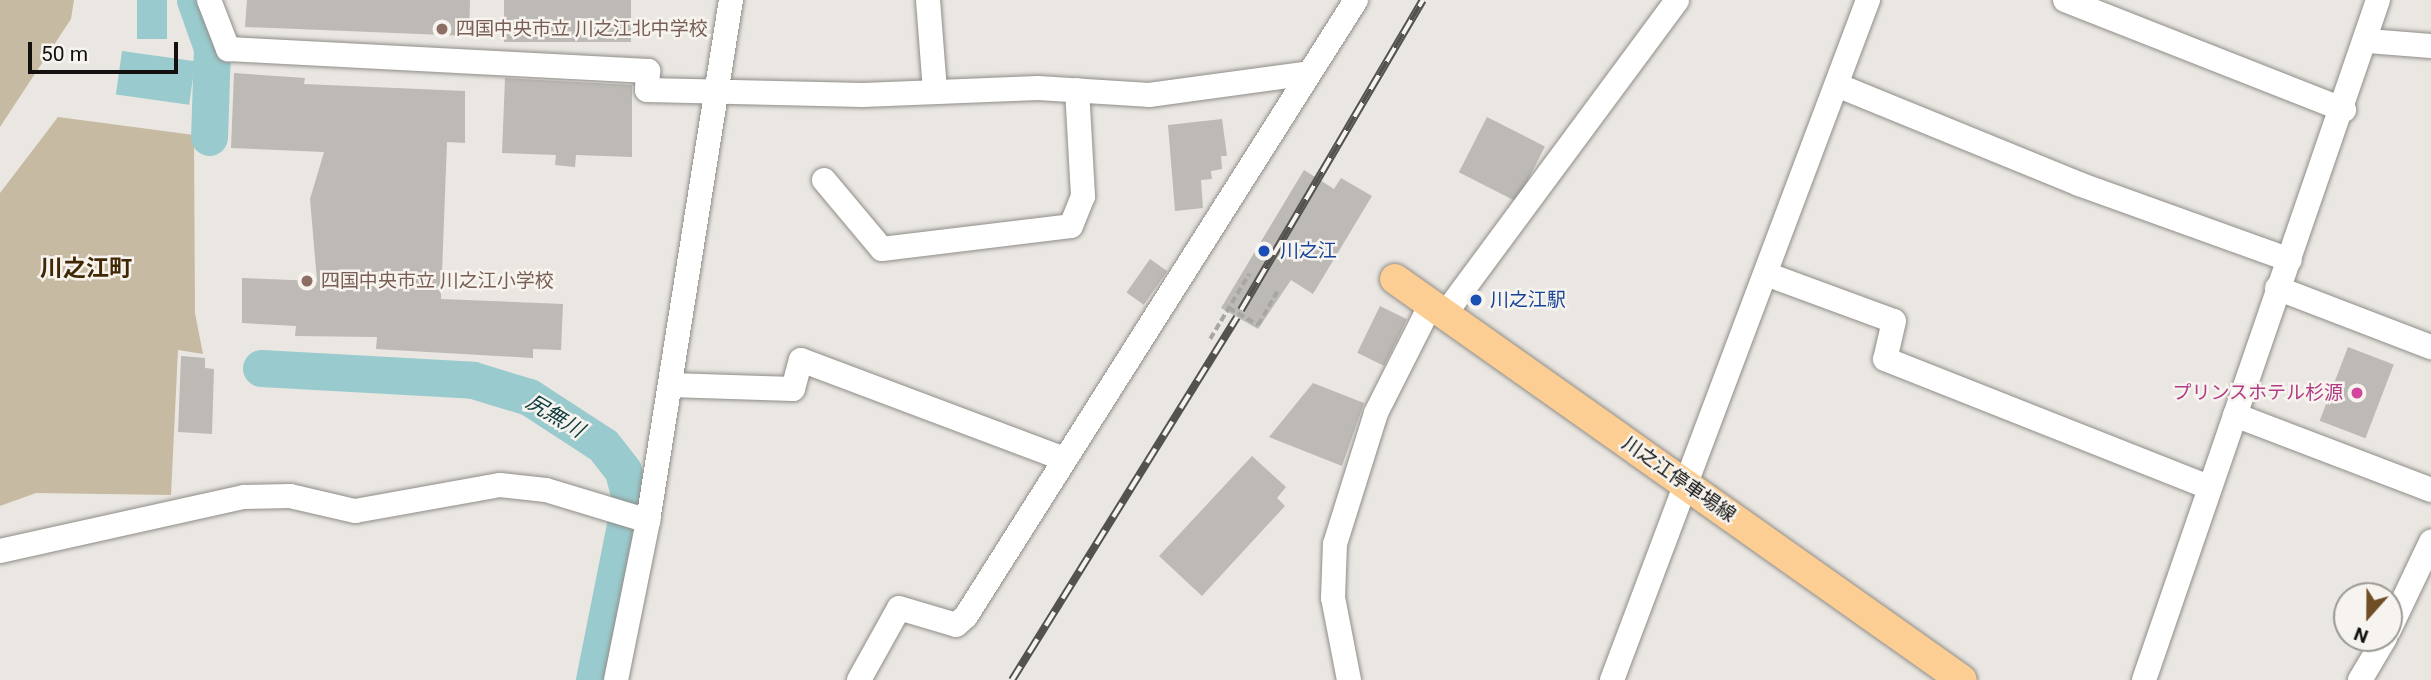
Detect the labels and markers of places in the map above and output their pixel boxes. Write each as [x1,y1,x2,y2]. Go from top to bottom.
place label: 四国中央市立 川之江北中学校 [456,18,708,40]
marker: 四国中央市立 川之江北中学校 [434,21,450,37]
place label: 川之江 [1280,240,1337,262]
marker: 川之江 [1254,241,1274,261]
place label: 四国中央市立 川之江小学校 [321,270,554,292]
marker: 四国中央市立 川之江小学校 [299,273,315,289]
place label: 川之江駅 [1490,289,1566,311]
marker: 川之江駅 [1468,292,1484,308]
place label: プリンスホテル杉源 [2172,382,2343,404]
marker: プリンスホテル杉源 [2349,385,2365,401]

